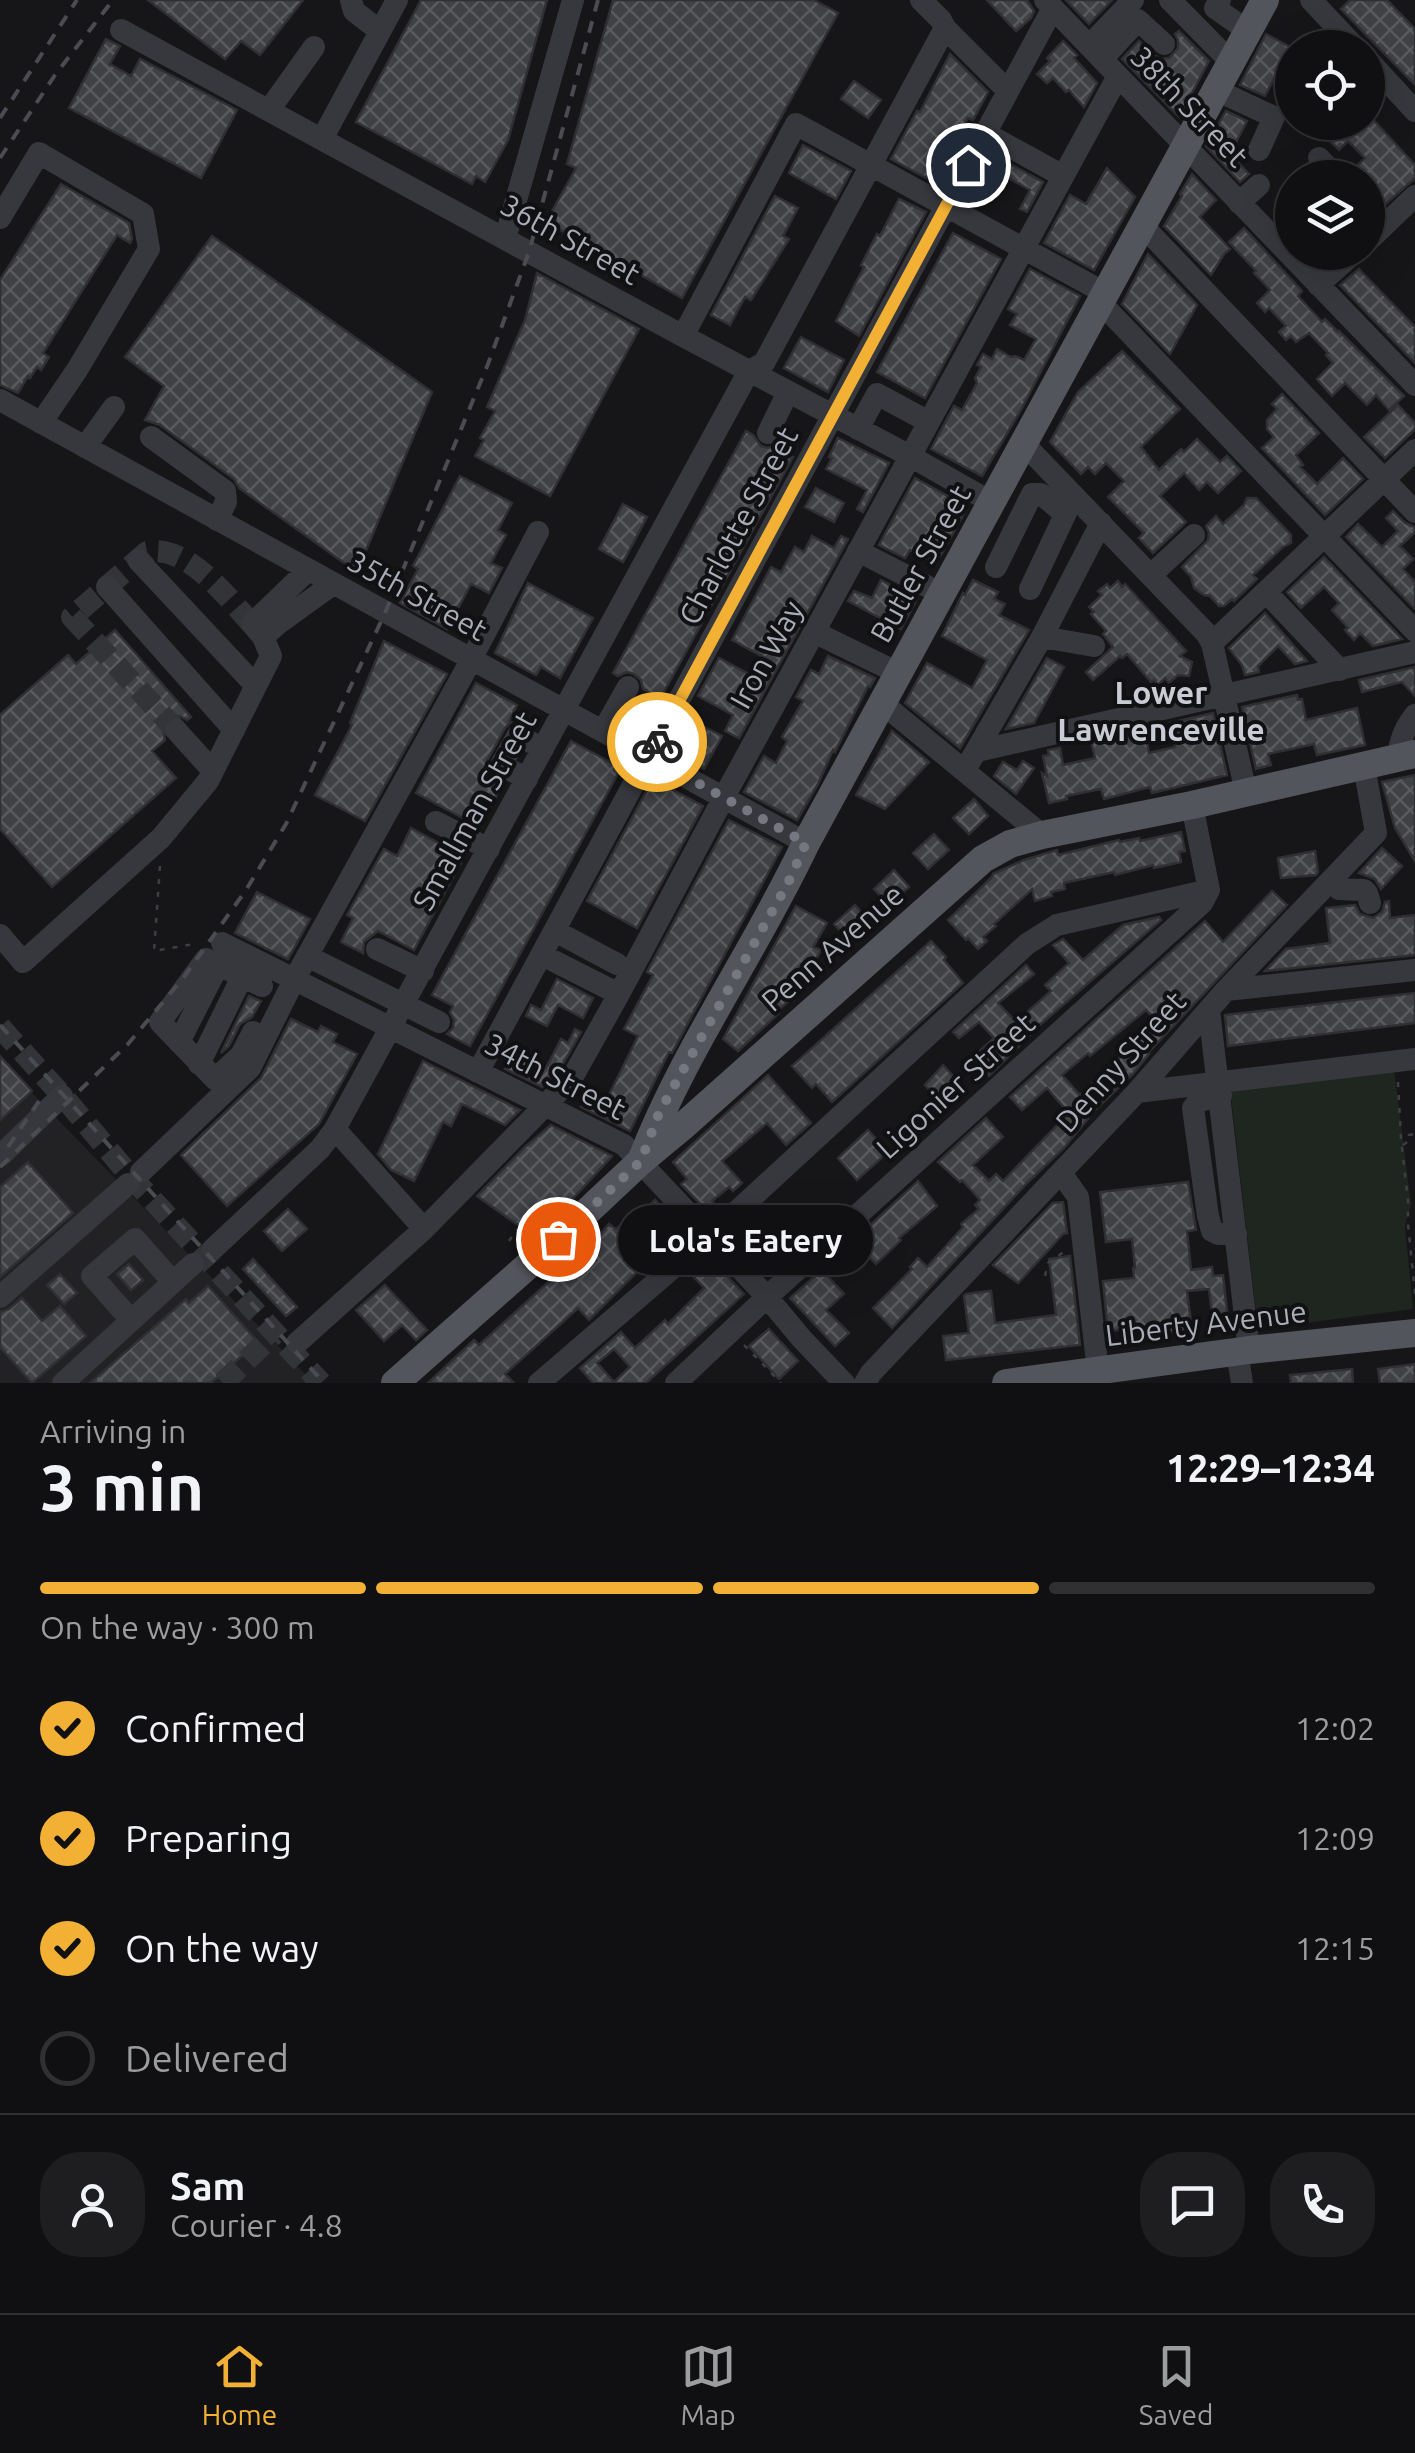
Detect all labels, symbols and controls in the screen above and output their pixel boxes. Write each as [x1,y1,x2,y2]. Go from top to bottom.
map controls [1275,30,1385,270]
button: locate [1275,30,1385,140]
street label: 38th Street [1124,39,1255,173]
pin [926,123,1011,208]
icon: home [941,138,996,193]
button: layers [1275,160,1385,270]
street label: 36th Street [495,187,646,291]
street label: Charlotte Street [672,421,804,630]
street label: Butler Street [863,479,977,648]
street label: 35th Street [342,543,493,647]
street label: Iron Way [723,595,809,714]
district label: Lower Lawrenceville [1057,674,1265,747]
courier [607,692,707,792]
street label: Smallman Street [405,705,543,916]
icon: bike [630,715,685,770]
street label: Penn Avenue [755,877,910,1018]
street label: Denny Street [1048,984,1192,1138]
street label: Ligonier Street [870,1005,1041,1165]
street label: 34th Street [479,1026,632,1126]
pin [516,1197,601,1282]
callout: Lola's Eatery [618,1204,873,1274]
icon: bag [531,1212,586,1267]
text: Lola's Eatery [649,1222,842,1258]
street label: Liberty Avenue [1103,1294,1308,1352]
text: Arriving in [40,1413,186,1449]
text: 12:29–12:34 [1166,1447,1375,1489]
text: 3 min [40,1450,204,1523]
text: On the way · 300 m [40,1609,315,1645]
icon: check [40,1701,95,1756]
text: Confirmed [125,1707,306,1749]
text: 12:02 [1295,1710,1375,1746]
icon: check [40,1811,95,1866]
text: Preparing [125,1817,292,1859]
text: 12:09 [1295,1820,1375,1856]
icon: check [40,1921,95,1976]
text: On the way [125,1927,318,1969]
text: 12:15 [1295,1930,1375,1966]
text: Delivered [125,2037,289,2079]
button: person [40,2152,145,2257]
button: chat [1140,2152,1245,2257]
button: phone [1270,2152,1375,2257]
text: Sam [170,2165,245,2207]
text: Courier · 4.8 [170,2207,343,2243]
tab: Home [202,2339,277,2430]
tab: Map [680,2339,736,2430]
tab: Saved [1139,2339,1213,2430]

